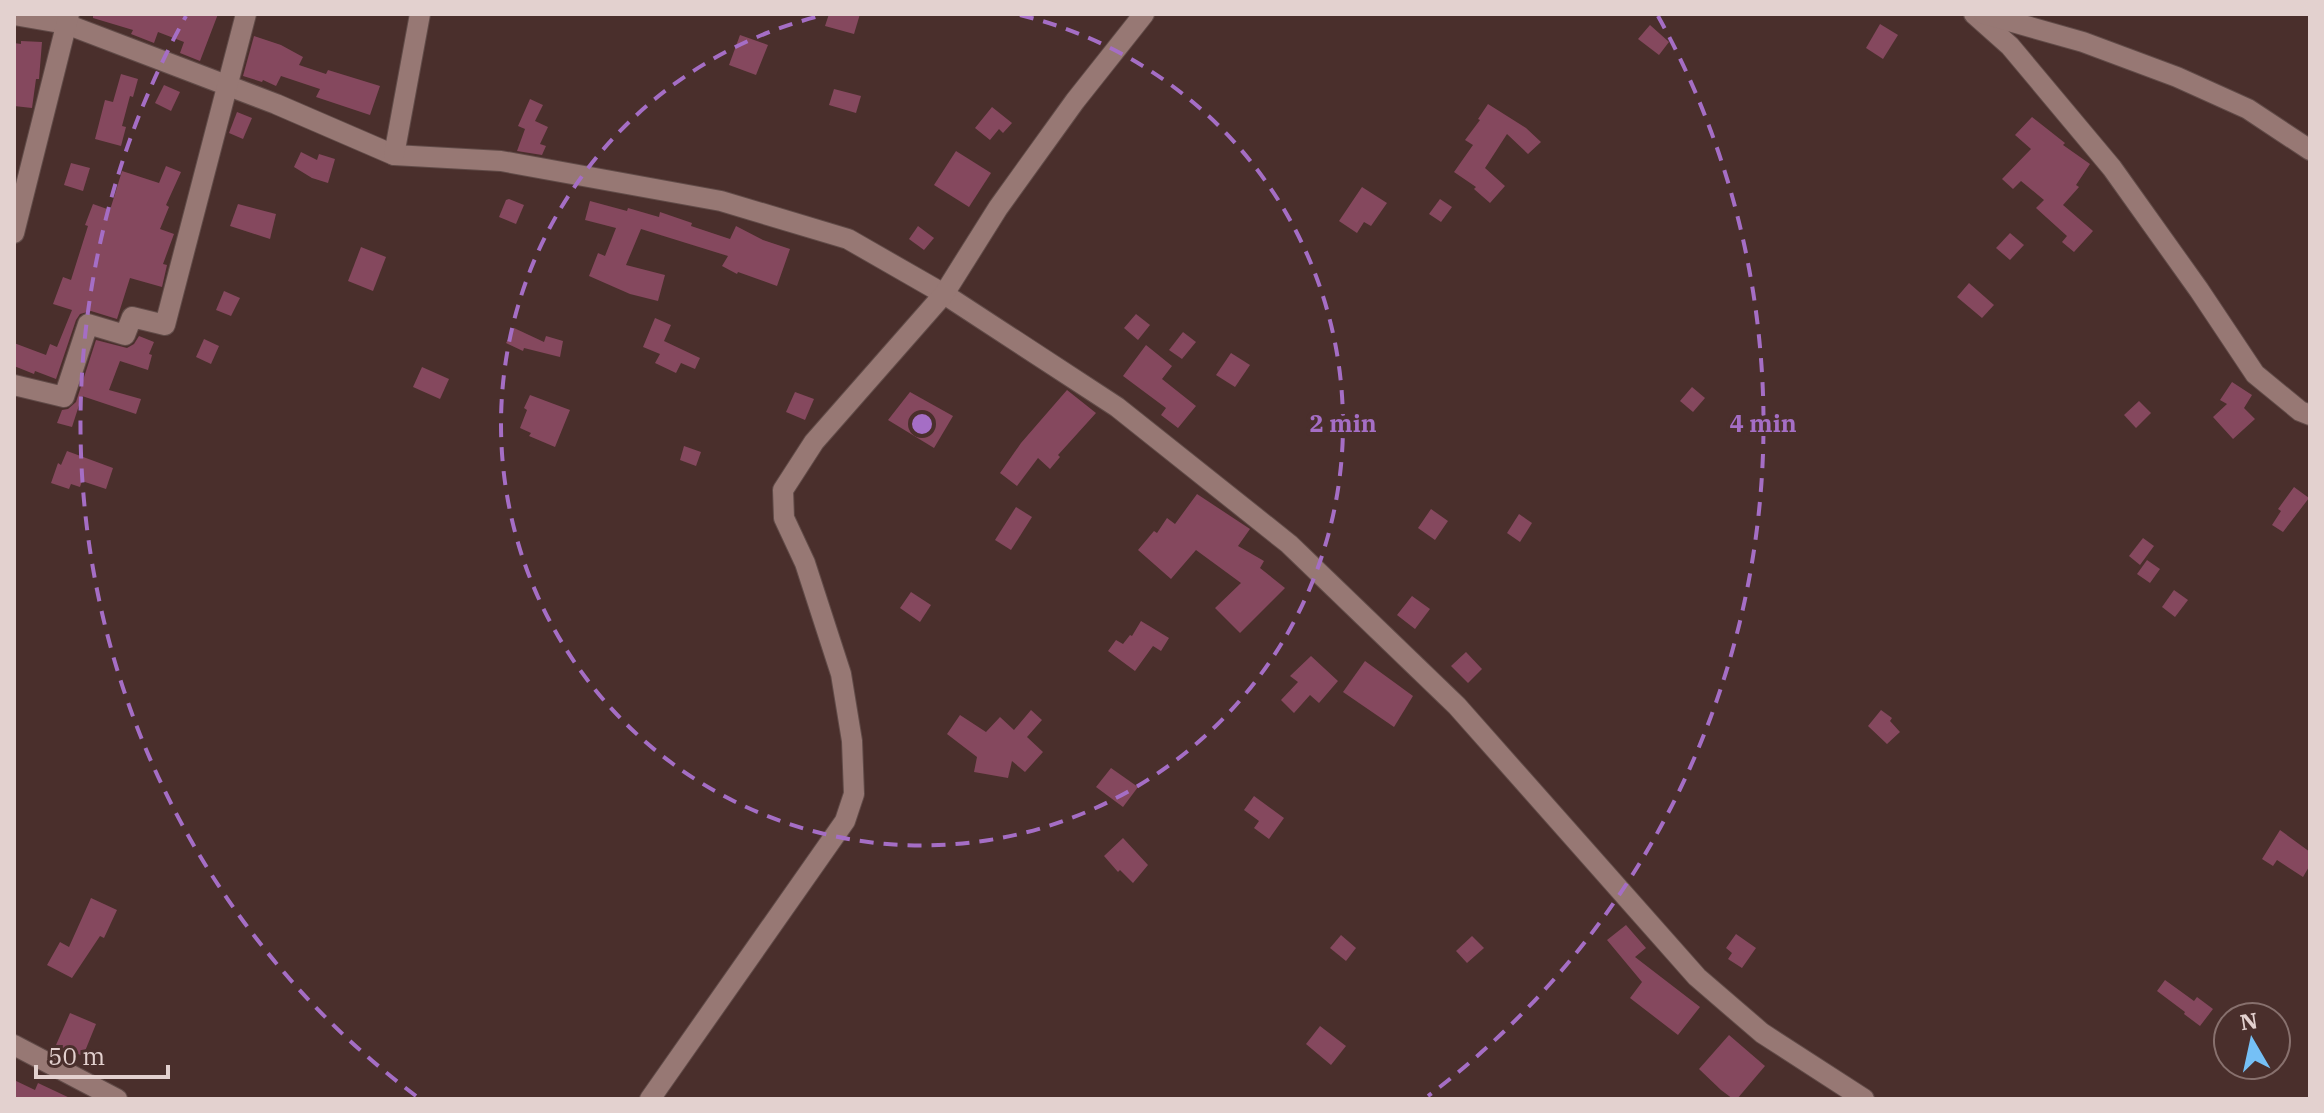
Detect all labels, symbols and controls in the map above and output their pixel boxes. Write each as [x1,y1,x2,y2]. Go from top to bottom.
text: 2 min [1309,407,1377,439]
text: 4 min [1729,407,1797,439]
centre of rings [908,410,936,438]
north arrow [2212,1001,2292,1081]
text: N [2238,1005,2260,1036]
scale bar [36,1029,168,1079]
text: 50 m [48,1040,105,1072]

